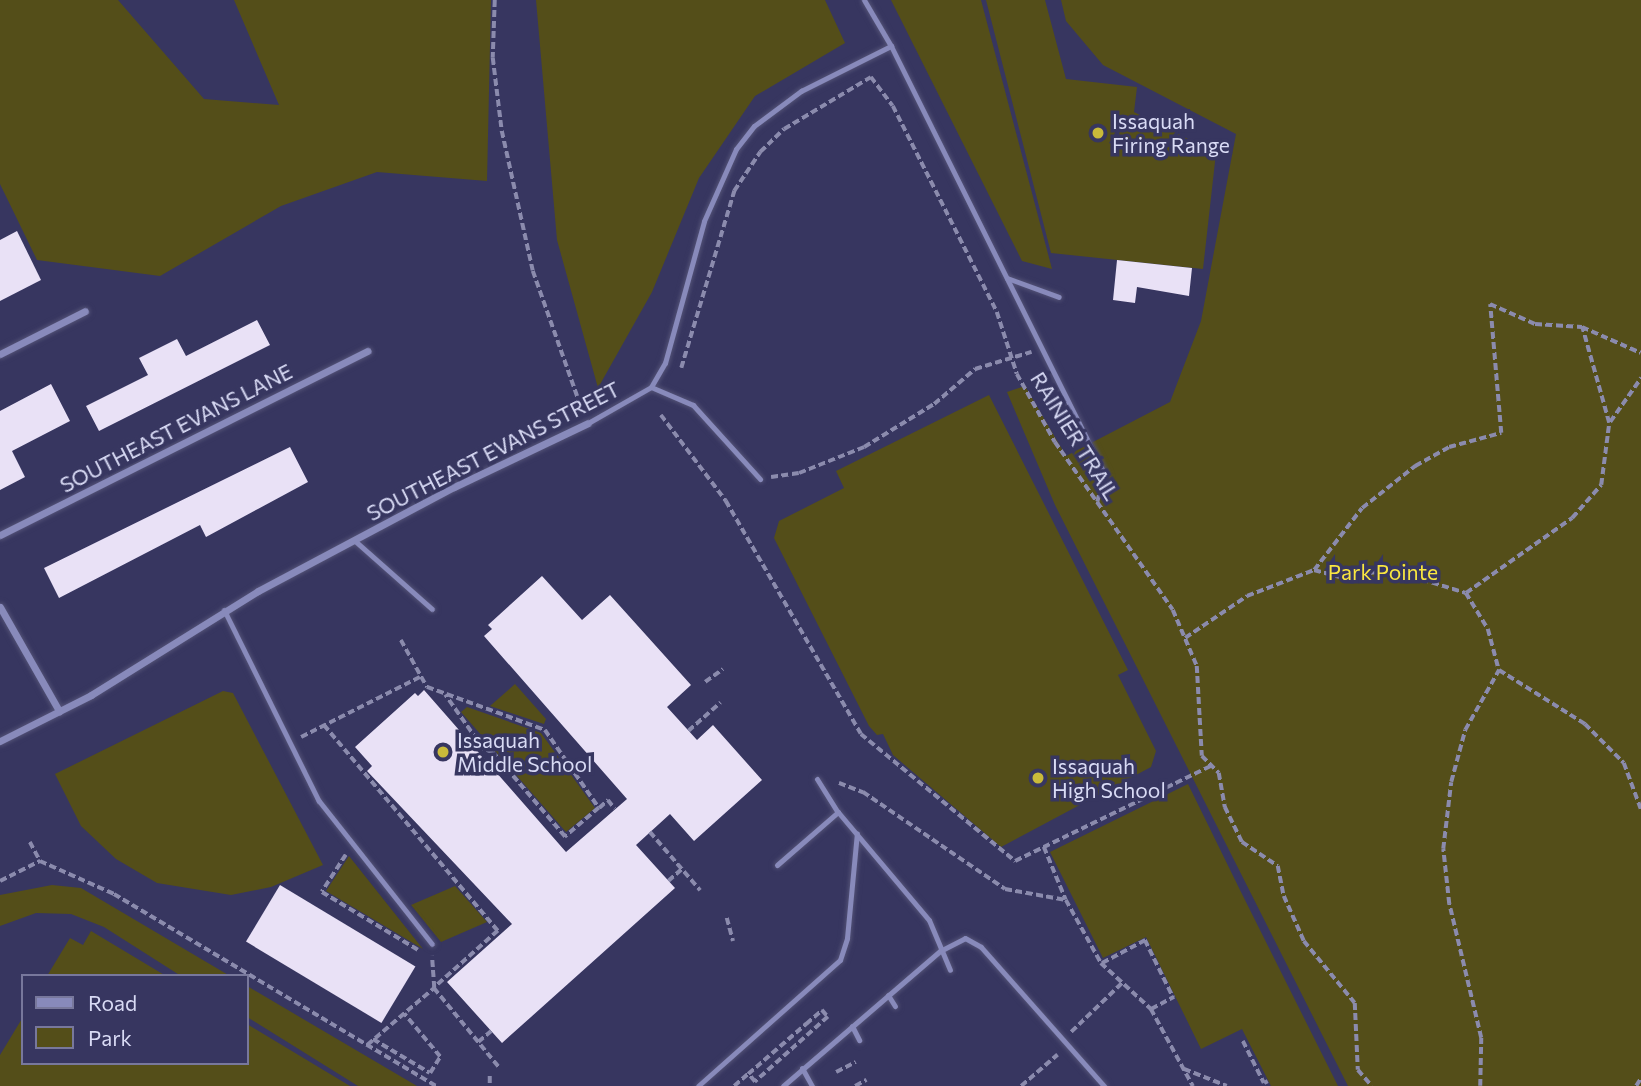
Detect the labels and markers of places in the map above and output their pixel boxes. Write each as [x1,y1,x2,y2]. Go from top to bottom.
place label: Issaquah Firing Range [1112,108,1230,158]
marker: Issaquah Firing Range [1090,125,1106,141]
place label: Issaquah Middle School [457,727,592,777]
marker: Issaquah Middle School [435,744,451,760]
place label: Issaquah High School [1052,753,1166,803]
marker: Issaquah High School [1030,770,1046,786]

